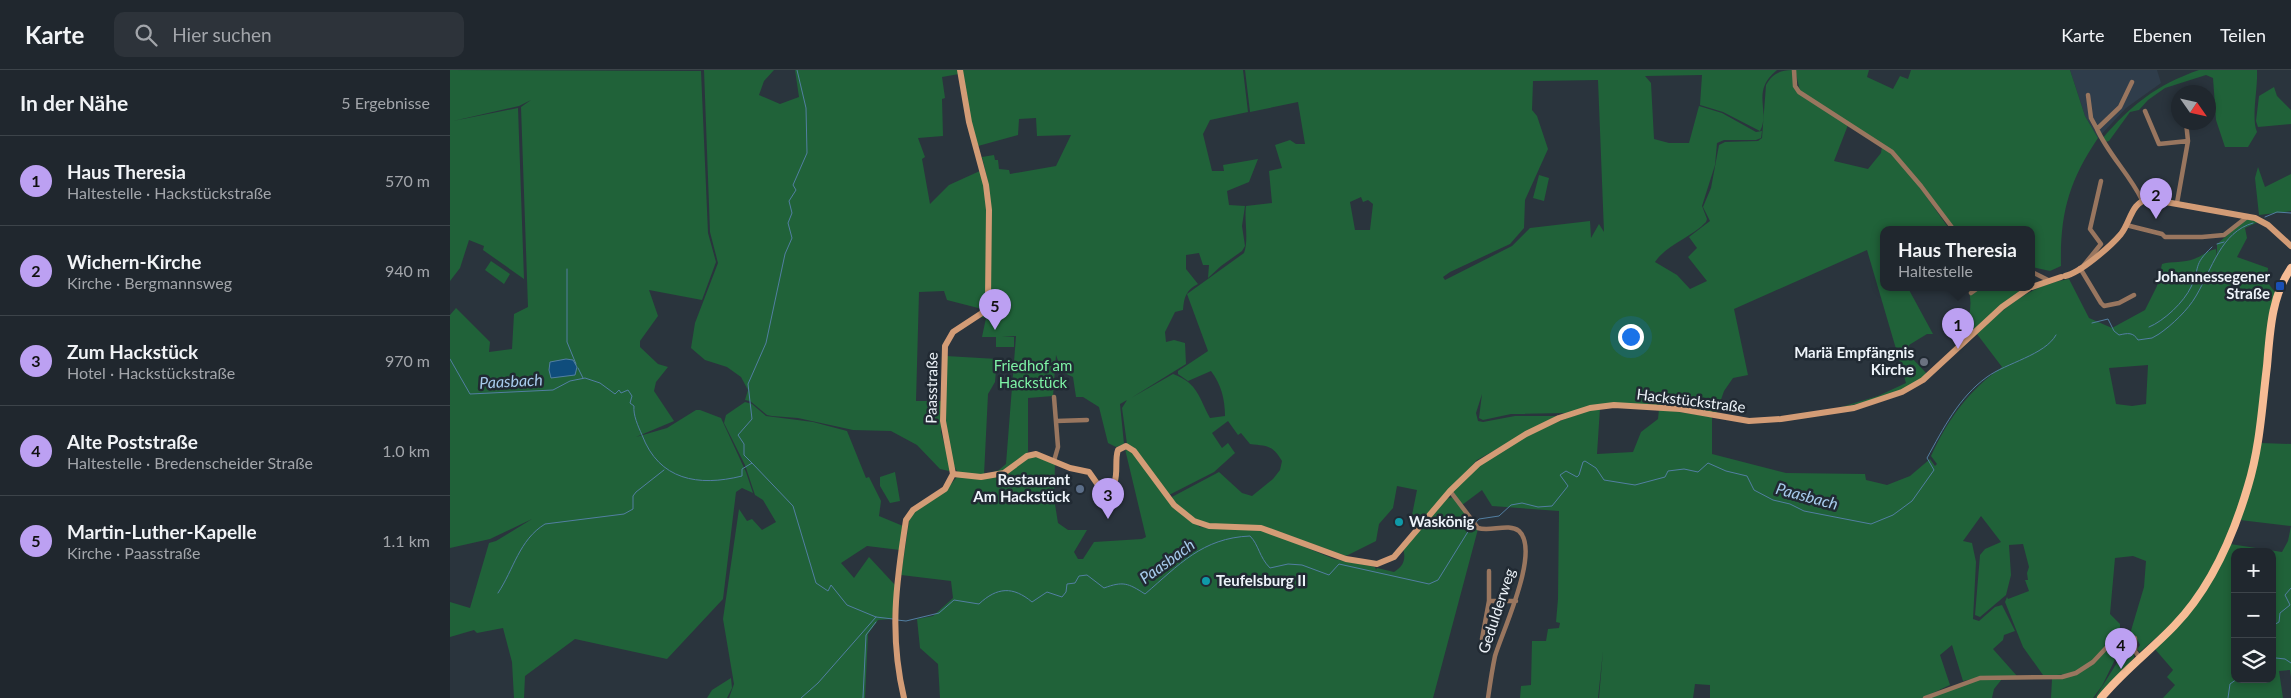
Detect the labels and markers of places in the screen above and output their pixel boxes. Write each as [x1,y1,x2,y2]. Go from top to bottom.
pin: 2 [2140,178,2172,219]
place label: Johannessegener Straße [2155,267,2270,302]
marker: Johannessegener Straße [2274,280,2286,292]
pin: 5 [979,289,1011,330]
pin: 1 [1942,308,1974,349]
place label: Mariä Empfängnis Kirche [1794,343,1914,378]
marker: Mariä Empfängnis Kirche [1918,356,1930,368]
place label: Restaurant Am Hackstück [972,470,1071,505]
pin: 3 [1092,478,1124,519]
marker: Restaurant Am Hackstück [1074,483,1086,495]
place label: Waskönig [1409,512,1475,530]
marker: Waskönig [1393,516,1405,528]
place label: Teufelsburg II [1216,571,1306,589]
marker: Teufelsburg II [1200,575,1212,587]
pin: 4 [2105,628,2137,669]

